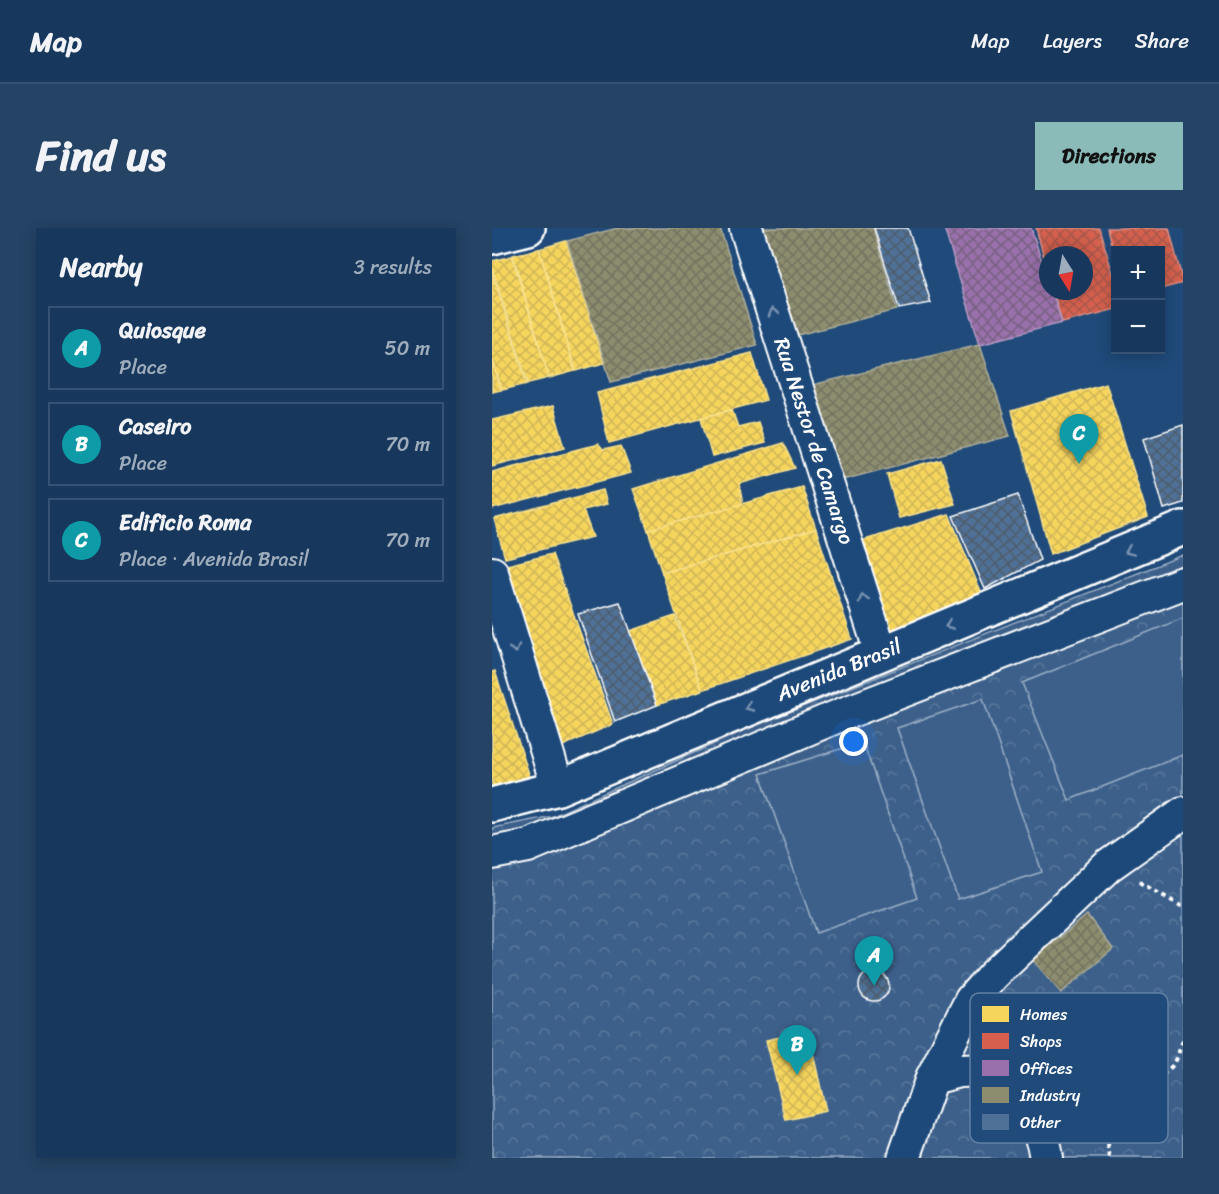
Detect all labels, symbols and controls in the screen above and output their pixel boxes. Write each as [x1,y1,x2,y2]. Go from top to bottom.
text: Map [30,17,82,66]
text: Map [971,22,1010,60]
text: Layers [1043,22,1102,60]
text: Share [1135,22,1189,60]
text: Find us [36,119,166,193]
button: Directions [1035,122,1183,190]
text: Nearby [60,244,142,290]
north arrow [1039,246,1093,300]
map controls [1111,246,1165,354]
button: + [1111,246,1165,300]
text: 3 results [354,250,432,285]
button: − [1111,300,1165,354]
one-way arrow [768,307,780,318]
text: Quiosque [119,311,206,350]
text: A [75,331,88,366]
text: 50 m [385,331,430,366]
street label: Rua Nestor de Camargo [763,332,866,550]
text: Place [119,350,167,385]
text: Caseiro [119,407,191,446]
pin: C [1060,414,1098,464]
text: B [75,427,88,462]
text: 70 m [385,427,430,462]
text: Place [119,446,167,481]
text: Edificio Roma [119,503,251,542]
text: C [75,523,88,558]
text: 70 m [385,523,430,558]
text: Place · Avenida Brasil [119,542,309,577]
one-way arrow [1124,544,1135,556]
one-way arrow [858,593,870,604]
one-way arrow [944,618,955,630]
street label: Avenida Brasil [770,627,908,713]
one-way arrow [508,643,520,654]
one-way arrow [744,700,755,712]
your location [839,727,868,756]
pin: A [854,936,893,986]
legend [970,993,1168,1143]
text: Homes [1020,1000,1068,1029]
pin: B [778,1026,816,1075]
text: Shops [1020,1027,1062,1056]
text: Offices [1020,1054,1073,1083]
text: Industry [1019,1081,1081,1110]
text: Other [1020,1108,1062,1137]

